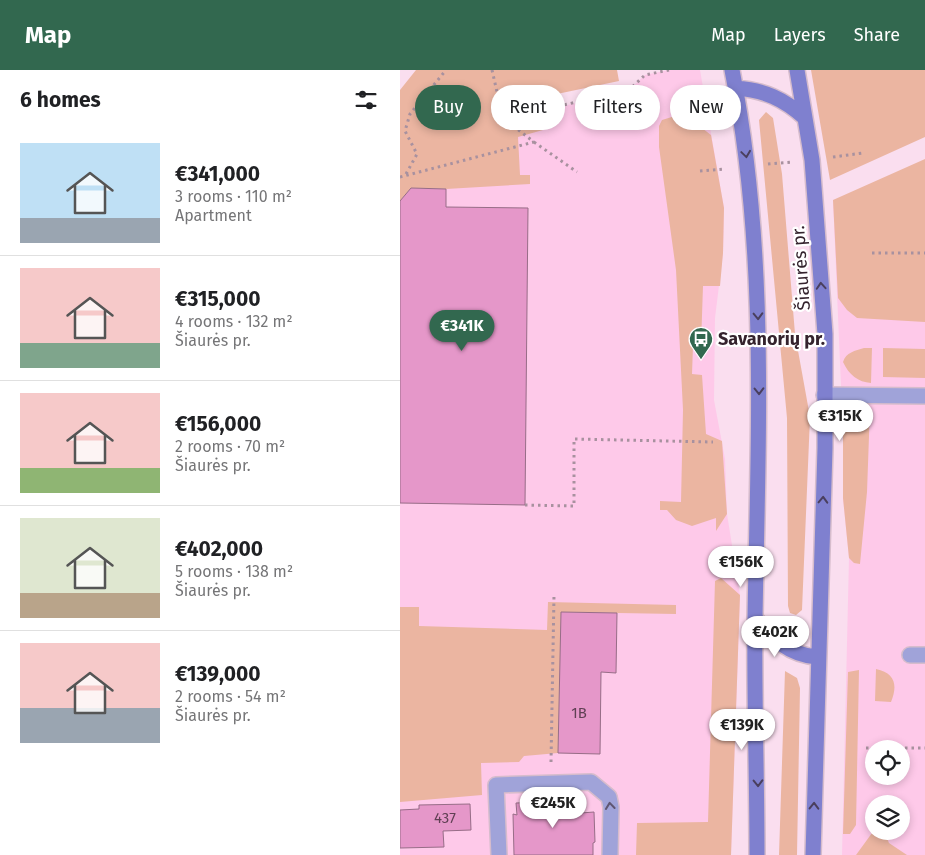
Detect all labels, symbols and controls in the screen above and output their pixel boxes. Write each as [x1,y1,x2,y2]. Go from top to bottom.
text: Map [25,21,71,49]
text: Map [711,24,746,46]
text: Layers [774,24,826,46]
text: Share [854,24,900,46]
chip: Buy [415,85,481,130]
chip: Rent [491,85,565,130]
chip: Filters [575,85,660,130]
chip: New [670,85,741,130]
icon: filters [352,86,380,114]
text: 6 homes [20,87,101,113]
one-way arrow [740,150,750,158]
text: €341,000 [175,161,260,187]
icon: home [60,163,120,223]
text: 3 rooms · 110 m² [175,187,292,206]
text: Apartment [175,206,252,225]
street label: Šiaurės pr. [787,225,815,311]
one-way arrow [816,281,827,289]
text: €315,000 [175,286,260,312]
icon: home [60,288,120,348]
pin: €341K [427,310,497,352]
text: 4 rooms · 132 m² [175,312,293,331]
one-way arrow [752,312,763,320]
text: €341K [440,316,484,335]
bus stop icon: Savanorių pr. [688,326,714,360]
place label: Savanorių pr. [718,328,825,350]
text: Šiaurės pr. [175,331,251,350]
one-way arrow [754,388,765,396]
pin: €315K [805,400,875,442]
text: €315K [818,406,862,425]
text: €156,000 [175,411,261,437]
icon: home [60,413,120,473]
text: 2 rooms · 70 m² [175,437,285,456]
text: Šiaurės pr. [175,456,251,475]
one-way arrow [817,496,828,504]
text: €402,000 [175,536,263,562]
icon: home [60,538,120,598]
pin: €156K [706,546,776,588]
text: €156K [719,552,763,571]
text: 5 rooms · 138 m² [175,562,293,581]
text: Šiaurės pr. [175,581,251,600]
pin: €402K [740,616,810,658]
text: €402K [752,622,798,641]
text: €139,000 [175,661,261,687]
icon: home [60,663,120,723]
text: 2 rooms · 54 m² [175,687,286,706]
house number: 1B [571,704,587,722]
text: Šiaurės pr. [175,706,251,725]
pin: €139K [707,708,777,751]
text: €139K [720,715,764,734]
map controls [865,740,910,840]
button: locate [865,740,910,785]
one-way arrow [753,779,763,787]
pin: €245K [518,786,588,829]
text: €245K [531,793,575,812]
button: layers [865,795,910,840]
one-way arrow [605,802,616,810]
one-way arrow [809,802,819,810]
house number: 437 [434,809,456,827]

